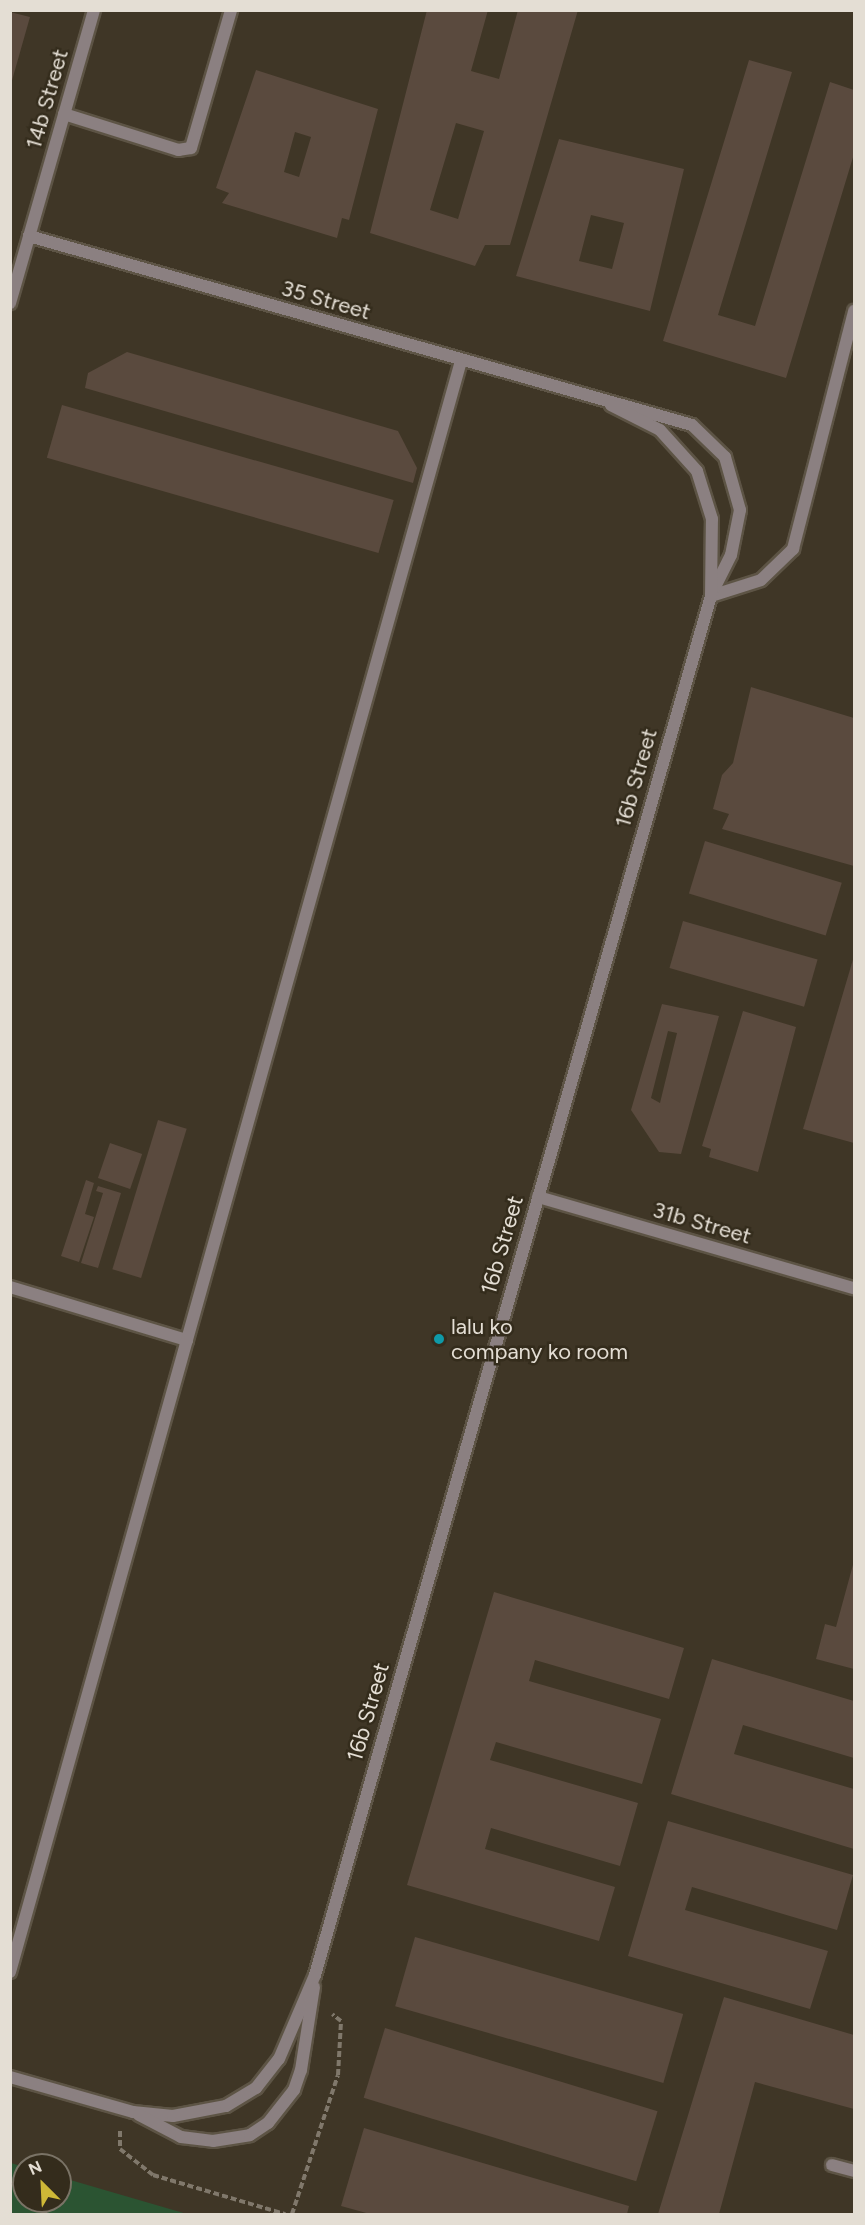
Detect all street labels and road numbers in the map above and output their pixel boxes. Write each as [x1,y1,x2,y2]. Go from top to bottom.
street label: 14b Street [20,46,74,152]
street label: 35 Street [278,275,374,325]
street label: 16b Street [609,726,663,830]
street label: 16b Street [475,1193,529,1297]
street label: 31b Street [650,1196,754,1250]
street label: 16b Street [341,1660,395,1764]

